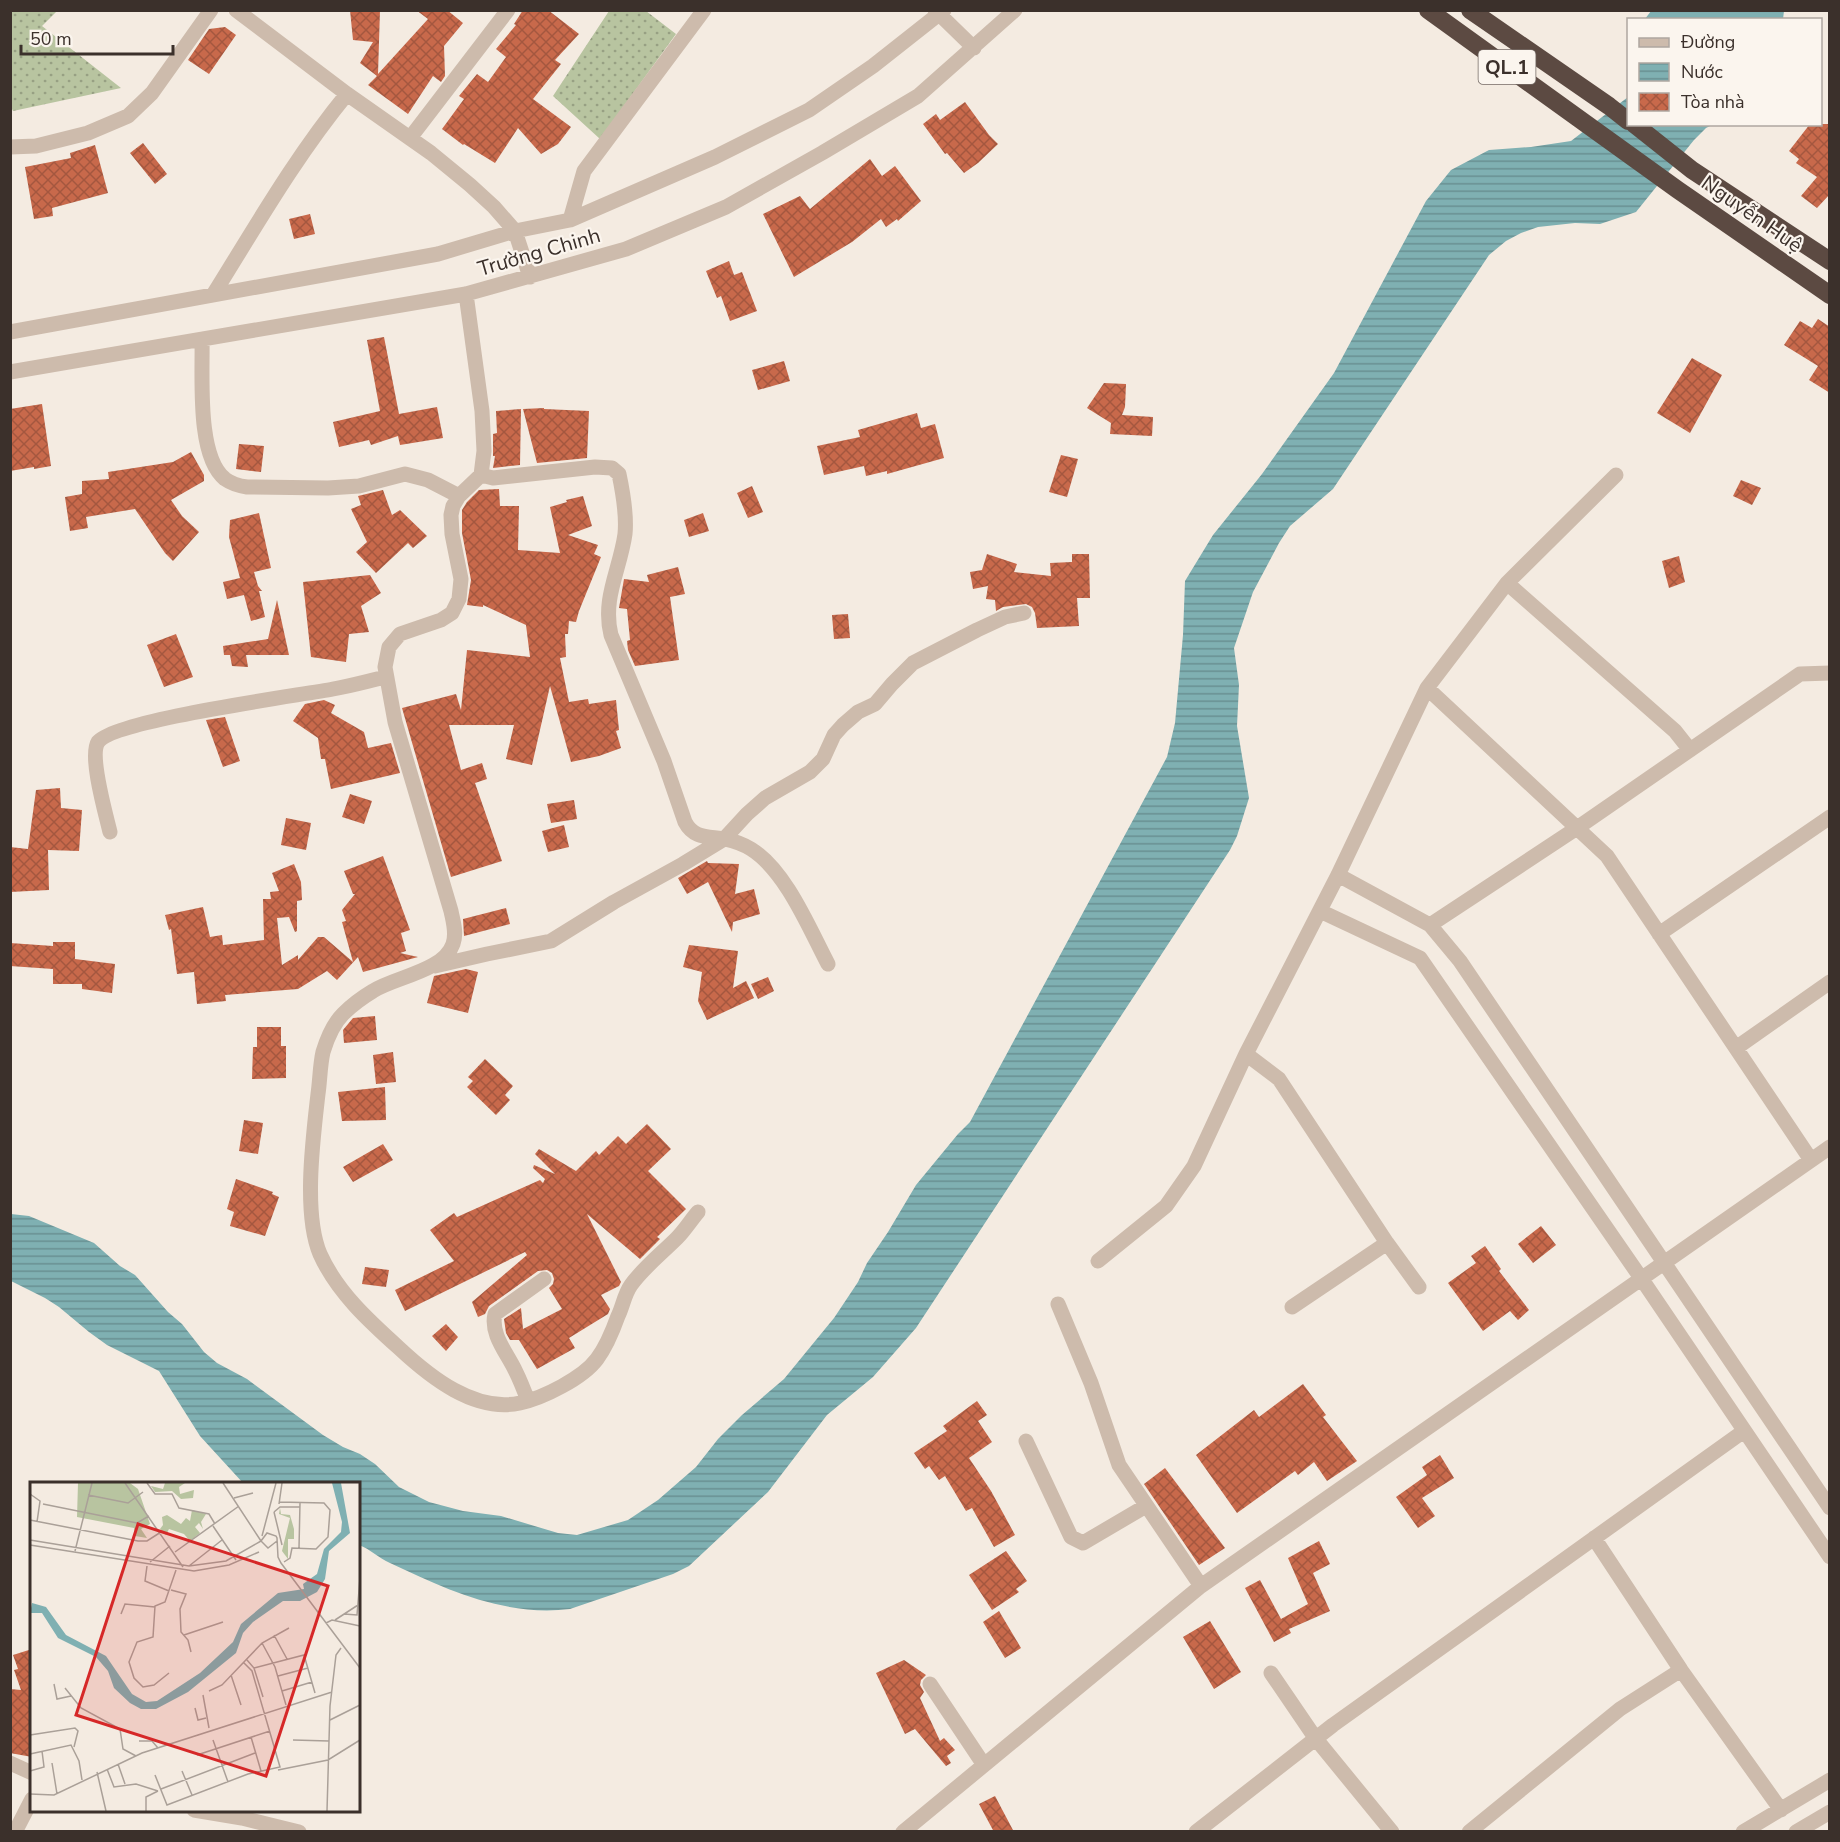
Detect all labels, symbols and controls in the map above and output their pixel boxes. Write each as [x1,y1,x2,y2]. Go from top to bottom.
scale bar [21,18,172,56]
legend [1627,18,1822,126]
text: 50 m [30,27,72,51]
text: Đường [1680,30,1735,54]
road number: QL.1 [1478,50,1536,84]
text: Nước [1681,60,1723,84]
text: Tòa nhà [1681,90,1745,114]
street label: Nguyễn Huệ [1696,169,1808,259]
street label: Trường Chinh [474,221,604,283]
inset map [30,1482,360,1812]

